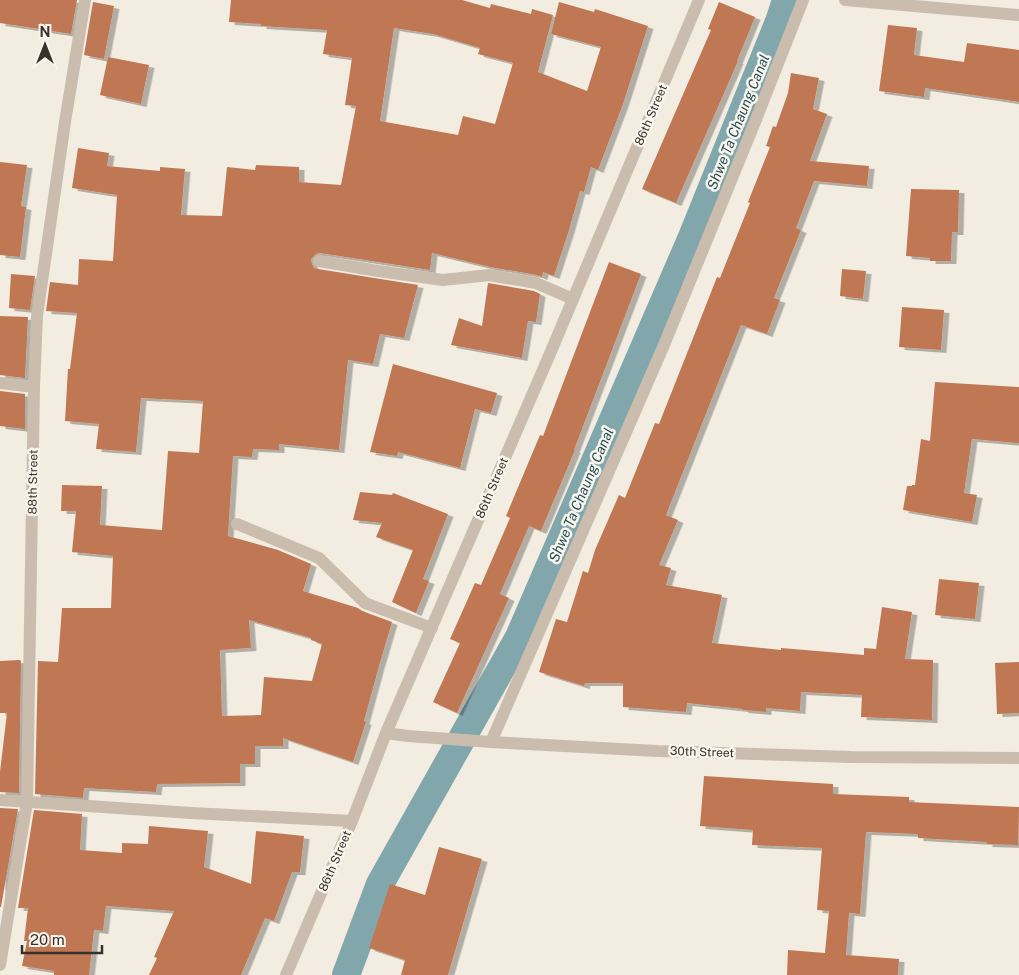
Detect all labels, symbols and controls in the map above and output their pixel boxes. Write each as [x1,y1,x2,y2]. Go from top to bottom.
north arrow [20,20,70,70]
text: N [40,24,50,40]
water label: Shwe Ta Chaung Canal [704,52,772,192]
street label: 86th Street [632,82,670,148]
water label: Shwe Ta Chaung Canal [545,426,617,564]
street label: 88th Street [25,449,41,515]
street label: 86th Street [473,455,511,521]
street label: 30th Street [670,744,735,760]
street label: 86th Street [316,828,354,894]
scale bar [22,922,102,954]
text: 20 m [30,931,65,948]

